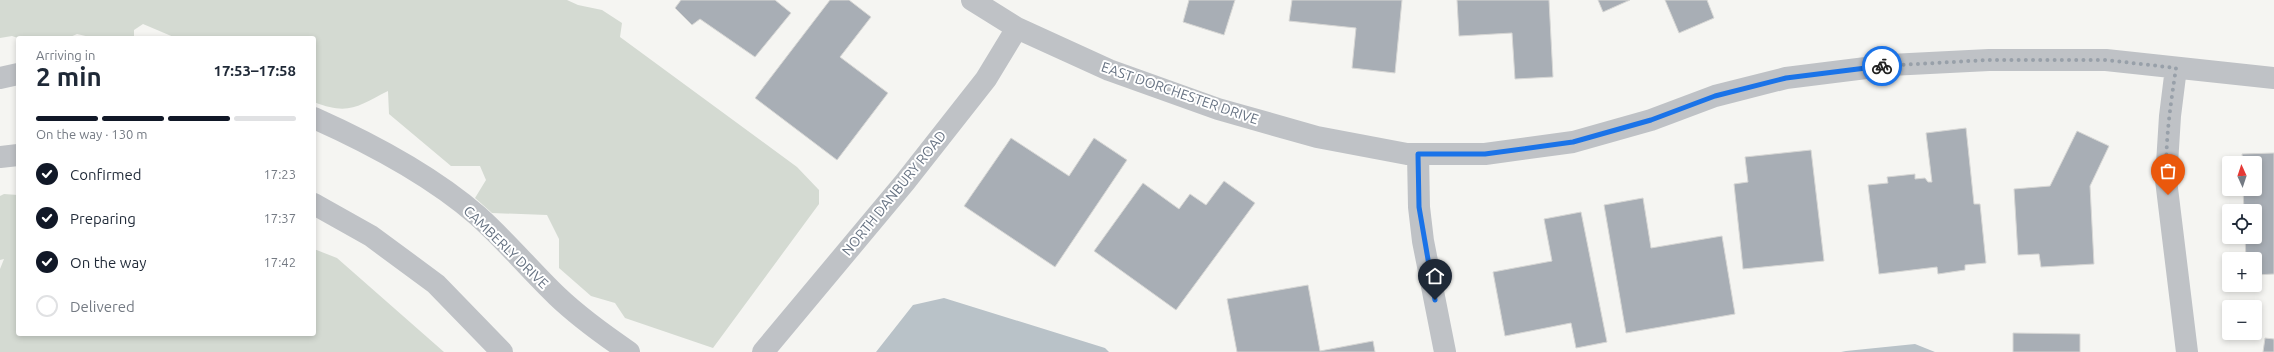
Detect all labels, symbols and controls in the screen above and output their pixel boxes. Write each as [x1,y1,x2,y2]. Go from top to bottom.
courier [1862,46,1902,86]
text: Arriving in [36,48,95,62]
icon: bike [1871,55,1893,77]
street label: EAST DORCHESTER DRIVE [1099,59,1261,127]
text: 2 min [36,62,102,91]
text: 17:53–17:58 [213,62,296,79]
text: On the way · 130 m [36,127,148,141]
street label: NORTH DANBURY ROAD [839,127,949,259]
pin [2151,154,2185,195]
north arrow [2222,156,2262,196]
map controls [2222,156,2262,340]
icon: bag [2157,160,2179,182]
icon: check [36,163,58,185]
text: Confirmed [70,166,142,183]
text: 17:23 [263,167,296,181]
street label: CAMBERLY DRIVE [460,202,552,292]
button: locate [2222,204,2262,244]
icon: check [36,207,58,229]
text: Preparing [70,210,136,227]
text: 17:37 [263,211,296,225]
icon: check [36,251,58,273]
button: + [2222,252,2262,292]
text: On the way [70,254,146,271]
text: 17:42 [263,255,296,269]
pin [1418,259,1452,300]
icon: home [1424,265,1446,287]
text: Delivered [70,298,135,315]
button: − [2222,300,2262,340]

